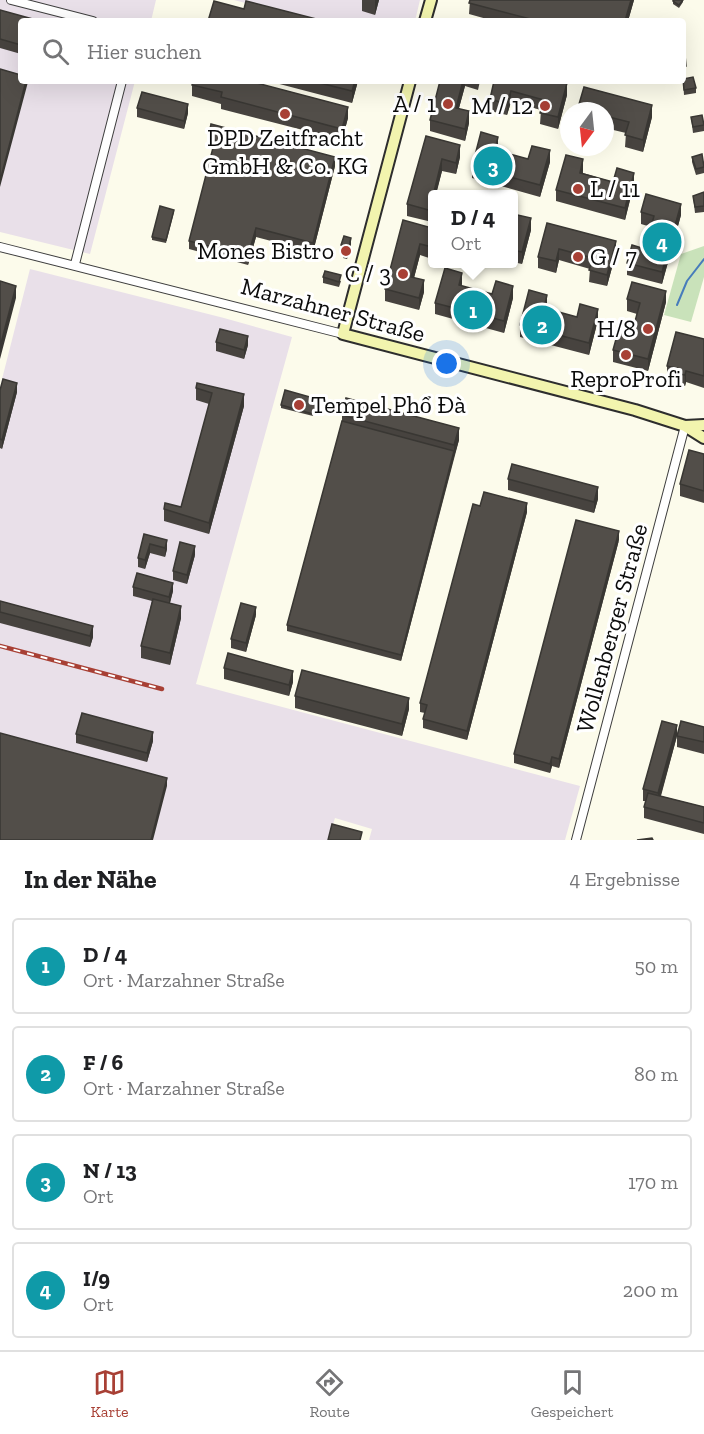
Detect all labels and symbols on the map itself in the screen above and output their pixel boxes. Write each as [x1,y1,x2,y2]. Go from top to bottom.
place label: A / 1 [393,89,436,118]
place label: M / 12 [471,91,533,120]
marker: A / 1 [441,97,455,111]
marker: M / 12 [538,99,552,113]
north arrow [560,102,614,156]
marker: DPD Zeitfracht GmbH & Co. KG [278,107,292,121]
place label: DPD Zeitfracht GmbH & Co. KG [202,123,368,180]
pin: 3 [474,144,512,188]
place label: L / 11 [590,174,640,203]
marker: L / 11 [571,182,585,196]
pin: 4 [642,220,682,264]
place label: Mones Bistro [197,236,334,265]
place label: G / 7 [590,242,637,271]
marker: Mones Bistro [339,244,353,258]
marker: G / 7 [571,250,585,264]
place label: C / 3 [345,259,391,288]
marker: C / 3 [396,267,410,281]
street label: Marzahner Straße [238,271,428,348]
pin: 1 [454,288,492,332]
pin: 2 [522,302,562,348]
place label: H/8 [597,314,636,343]
marker: H/8 [641,322,655,336]
marker: ReproProfi [619,348,633,362]
your location [432,349,461,378]
place label: ReproProfi [570,364,682,393]
place label: Tempel Phổ Đà [311,390,466,419]
marker: Tempel Phổ Đà [292,398,306,412]
street label: Wollenberger Straße [570,520,653,736]

